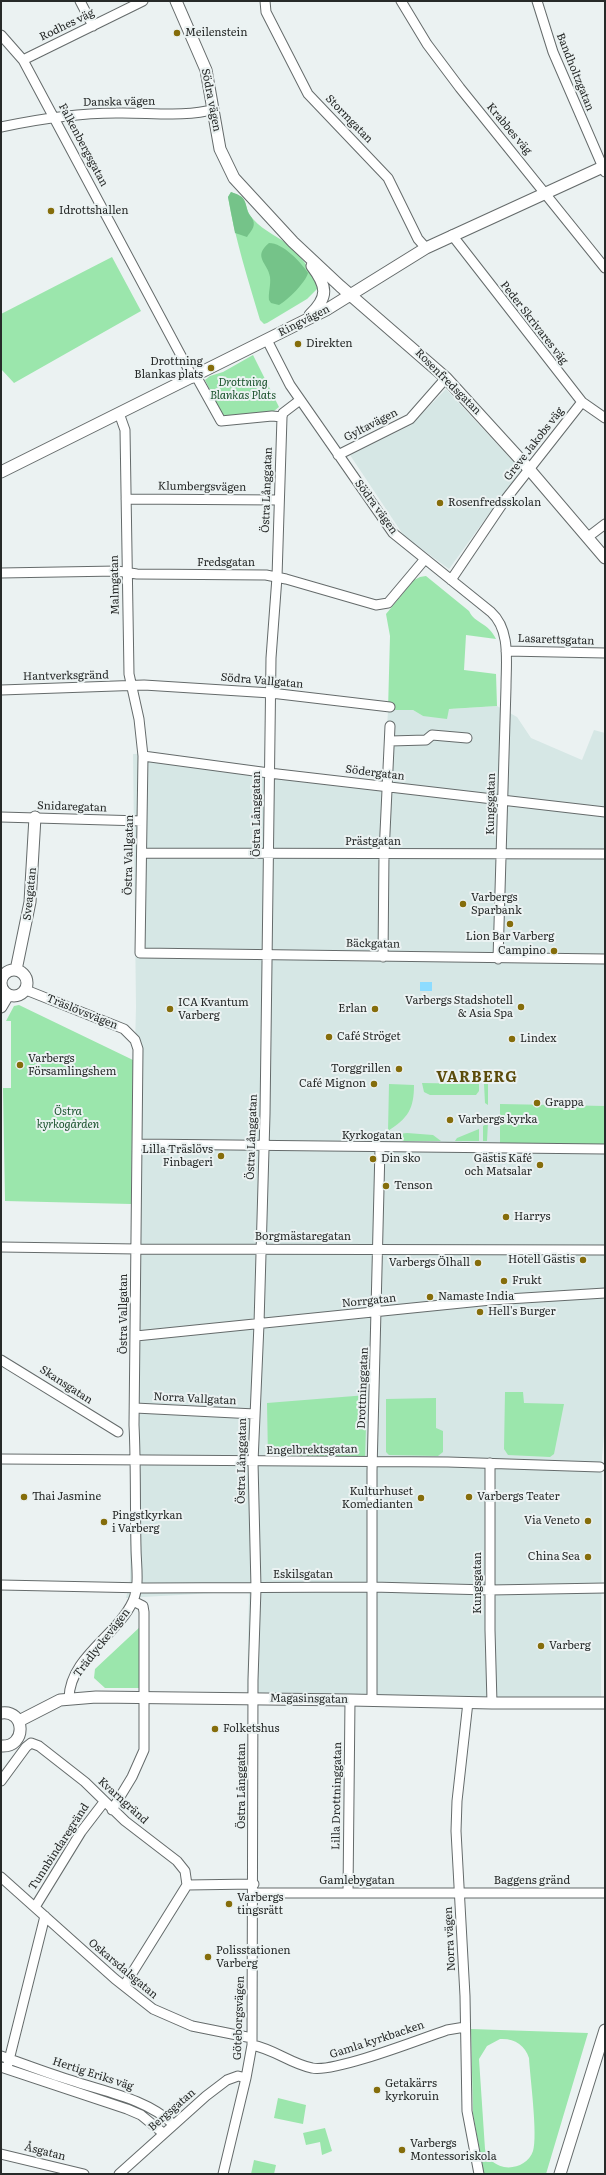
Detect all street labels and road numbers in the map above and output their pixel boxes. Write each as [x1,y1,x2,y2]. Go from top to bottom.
street label: Rodhes väg [38,6,96,44]
street label: Bandholtzgatan [553,31,597,113]
street label: Södra vägen [198,67,224,133]
street label: Stormgatan [323,92,375,146]
street label: Danska vägen [83,95,155,109]
street label: Falkenbergsgatan [55,101,111,189]
street label: Krabbes väg [484,101,534,157]
street label: Peder Skrivares väg [497,279,571,367]
street label: Ringvägen [276,302,332,340]
street label: Rosenfredsgatan [412,346,484,418]
street label: Greve Jakobs väg [501,405,567,483]
street label: Gyltavägen [342,406,400,444]
street label: Östra Långgatan [259,447,275,533]
street label: Södra vägen [352,477,400,537]
street label: Klumbergsvägen [158,480,246,494]
street label: Malmgatan [108,555,122,615]
street label: Fredsgatan [197,556,255,570]
street label: Lasarettsgatan [517,632,595,648]
street label: Hantverksgränd [23,669,109,683]
street label: Södra Vallgatan [220,671,304,691]
street label: Södergatan [345,763,405,783]
street label: Östra Långgatan [250,771,264,857]
street label: Kungsgatan [484,773,498,835]
street label: Snidaregatan [37,799,107,815]
street label: Östra Vallgatan [122,815,136,895]
street label: Prästgatan [345,835,401,849]
street label: Sveagatan [21,867,39,921]
street label: Bäckgatan [346,937,400,951]
street label: Träslövsvägen [44,992,120,1032]
street label: Östra Långgatan [244,1094,260,1180]
street label: Kyrkogatan [342,1129,402,1143]
street label: Borgmästaregatan [255,1230,351,1244]
street label: Östra Vallgatan [117,1274,131,1354]
street label: Norrgatan [341,1292,397,1310]
street label: Drottninggatan [355,1347,371,1429]
street label: Skansgatan [37,1363,95,1407]
street label: Norra Vallgatan [153,1390,237,1408]
street label: Östra Långgatan [235,1418,249,1504]
street label: Engelbrektsgatan [266,1443,358,1457]
street label: Kungsgatan [471,1552,485,1614]
street label: Eskilsgatan [273,1568,333,1582]
street label: Trädlyckevägen [71,1606,133,1680]
street label: Magasinsgatan [270,1692,348,1706]
street label: Lilla Drottninggatan [329,1742,345,1850]
street label: Östra Långgatan [235,1743,249,1829]
street label: Kvarngränd [95,1775,151,1827]
street label: Tunnbindaregränd [26,1801,92,1893]
street label: Gamlebygatan [319,1874,395,1888]
street label: Baggens gränd [494,1874,570,1888]
street label: Norra vägen [442,1906,458,1972]
street label: Oskarsdalsgatan [86,1936,160,2002]
street label: Göteborgsvägen [231,1976,247,2060]
street label: Gamla kyrkbacken [328,2018,426,2062]
street label: Hertig Eriks väg [51,2055,135,2093]
street label: Bergsgatan [146,2086,198,2134]
street label: Åsgatan [23,2141,67,2163]

